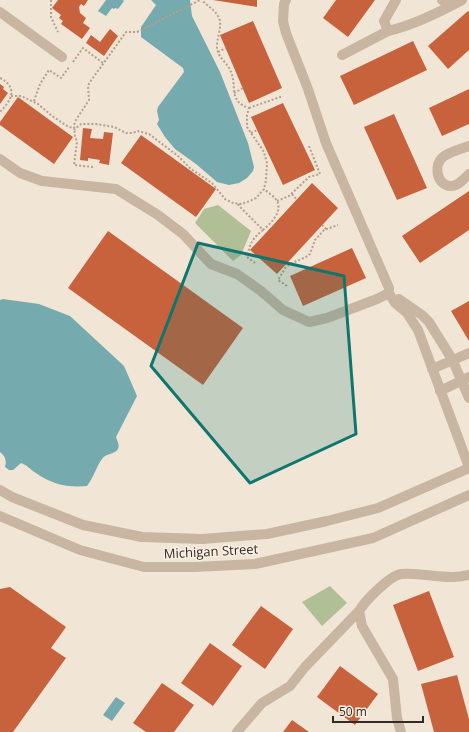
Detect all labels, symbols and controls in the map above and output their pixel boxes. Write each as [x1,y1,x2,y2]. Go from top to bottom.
street label: Michigan Street [163,540,259,562]
scale bar [333,698,423,724]
text: 50 m [339,703,367,720]

